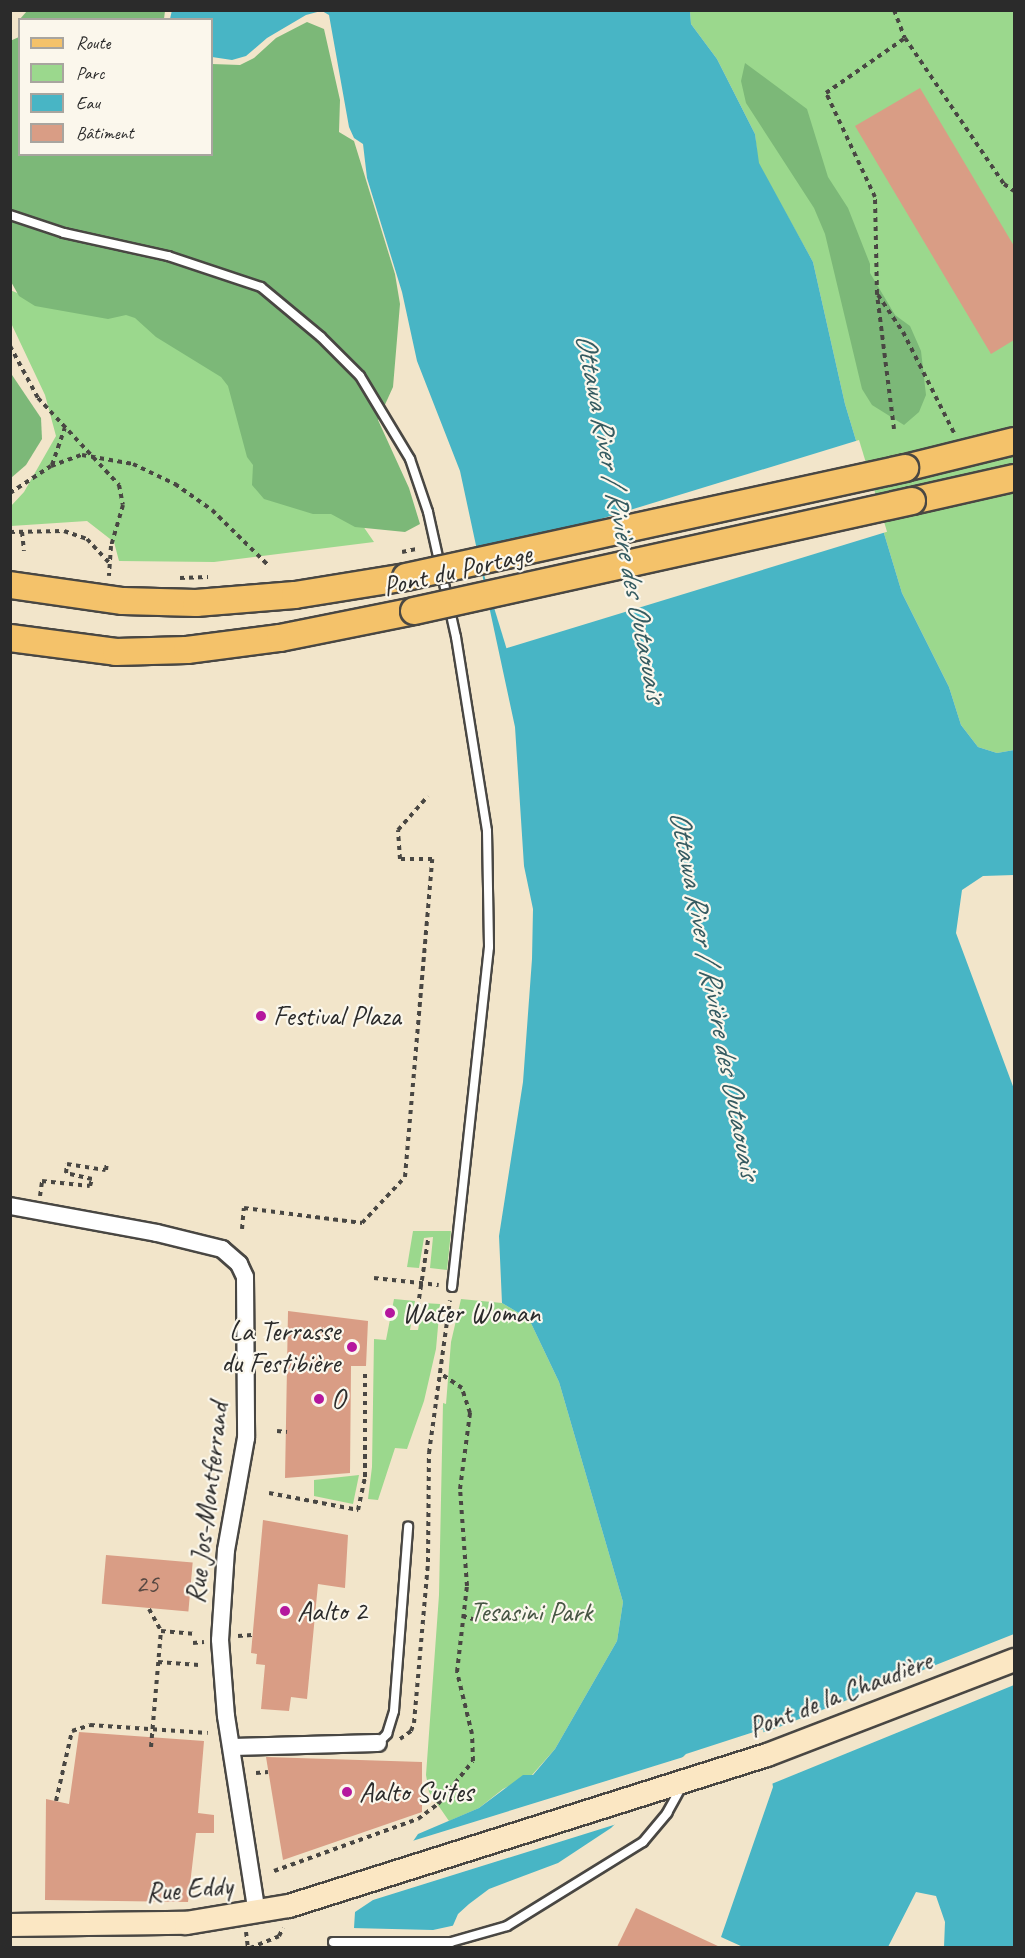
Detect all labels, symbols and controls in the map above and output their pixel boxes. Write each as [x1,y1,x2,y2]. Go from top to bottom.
legend [18,18,213,156]
text: Route [76,32,110,54]
text: Parc [76,62,104,84]
text: Eau [76,92,100,114]
text: Bâtiment [76,122,134,144]
water label: Ottawa River / Rivière des Outaouais [568,331,674,703]
street label: Pont du Portage [380,537,534,603]
water label: Ottawa River / Rivière des Outaouais [662,808,768,1180]
place label: Festival Plaza [273,999,401,1033]
marker: Festival Plaza [254,1009,268,1023]
place label: Water Woman [402,1296,539,1330]
marker: Water Woman [383,1306,397,1320]
place label: La Terrasse du Festibière [221,1314,340,1380]
marker: La Terrasse du Festibière [345,1340,359,1354]
place label: O [331,1382,345,1416]
marker: O [312,1392,326,1406]
street label: Rue Jos-Montferrand [178,1401,236,1605]
house number: 25 [135,1568,159,1600]
place label: Aalto 2 [297,1594,367,1628]
park label: Tesasini Park [469,1595,593,1629]
marker: Aalto 2 [278,1604,292,1618]
street label: Pont de la Chaudière [743,1643,937,1745]
place label: Aalto Suites [359,1775,473,1809]
marker: Aalto Suites [340,1785,354,1799]
street label: Rue Eddy [144,1868,234,1910]

